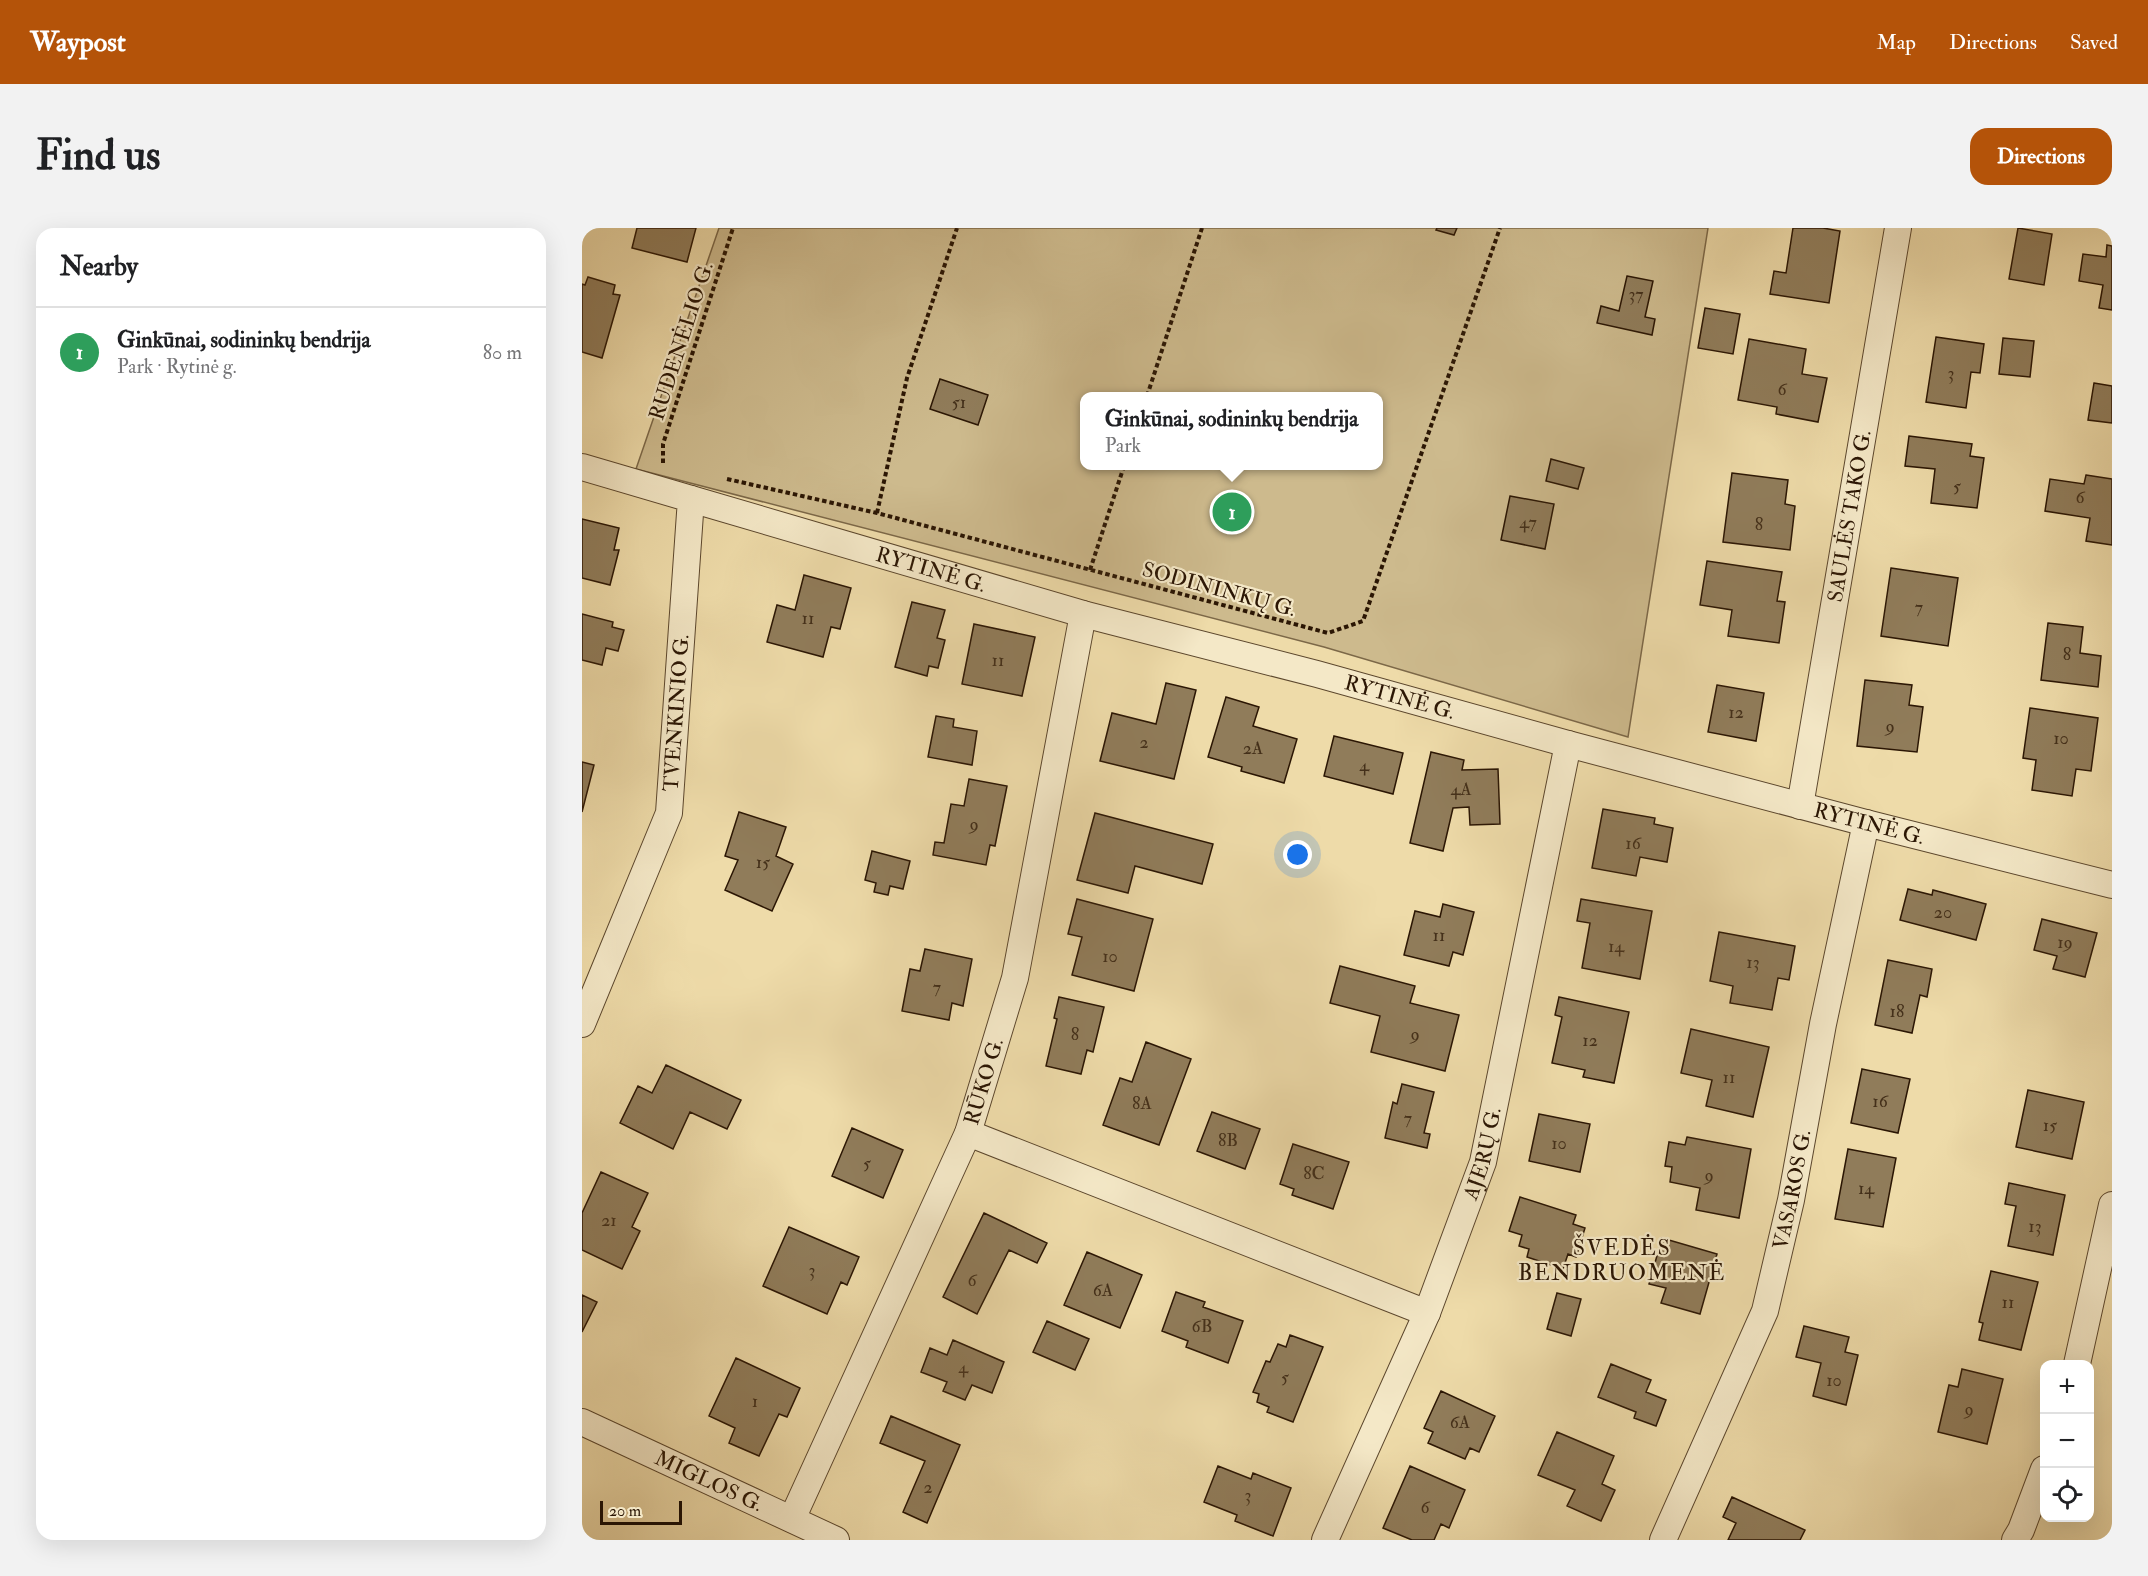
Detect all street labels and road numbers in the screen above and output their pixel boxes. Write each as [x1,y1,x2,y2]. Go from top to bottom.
street label: RUDENĖLIO G. [643,259,720,424]
street label: SAULĖS TAKO G. [1822,428,1877,604]
street label: RYTINĖ G. [873,541,989,599]
street label: SODININKŲ G. [1139,556,1299,623]
street label: TVENKINIO G. [658,633,695,793]
street label: RYTINĖ G. [1341,669,1458,726]
street label: RYTINĖ G. [1811,797,1927,851]
street label: RŪKO G. [958,1035,1010,1128]
street label: AJERŲ G. [1457,1105,1508,1205]
street label: VASAROS G. [1767,1128,1817,1252]
street label: MIGLOS G. [650,1445,767,1518]

